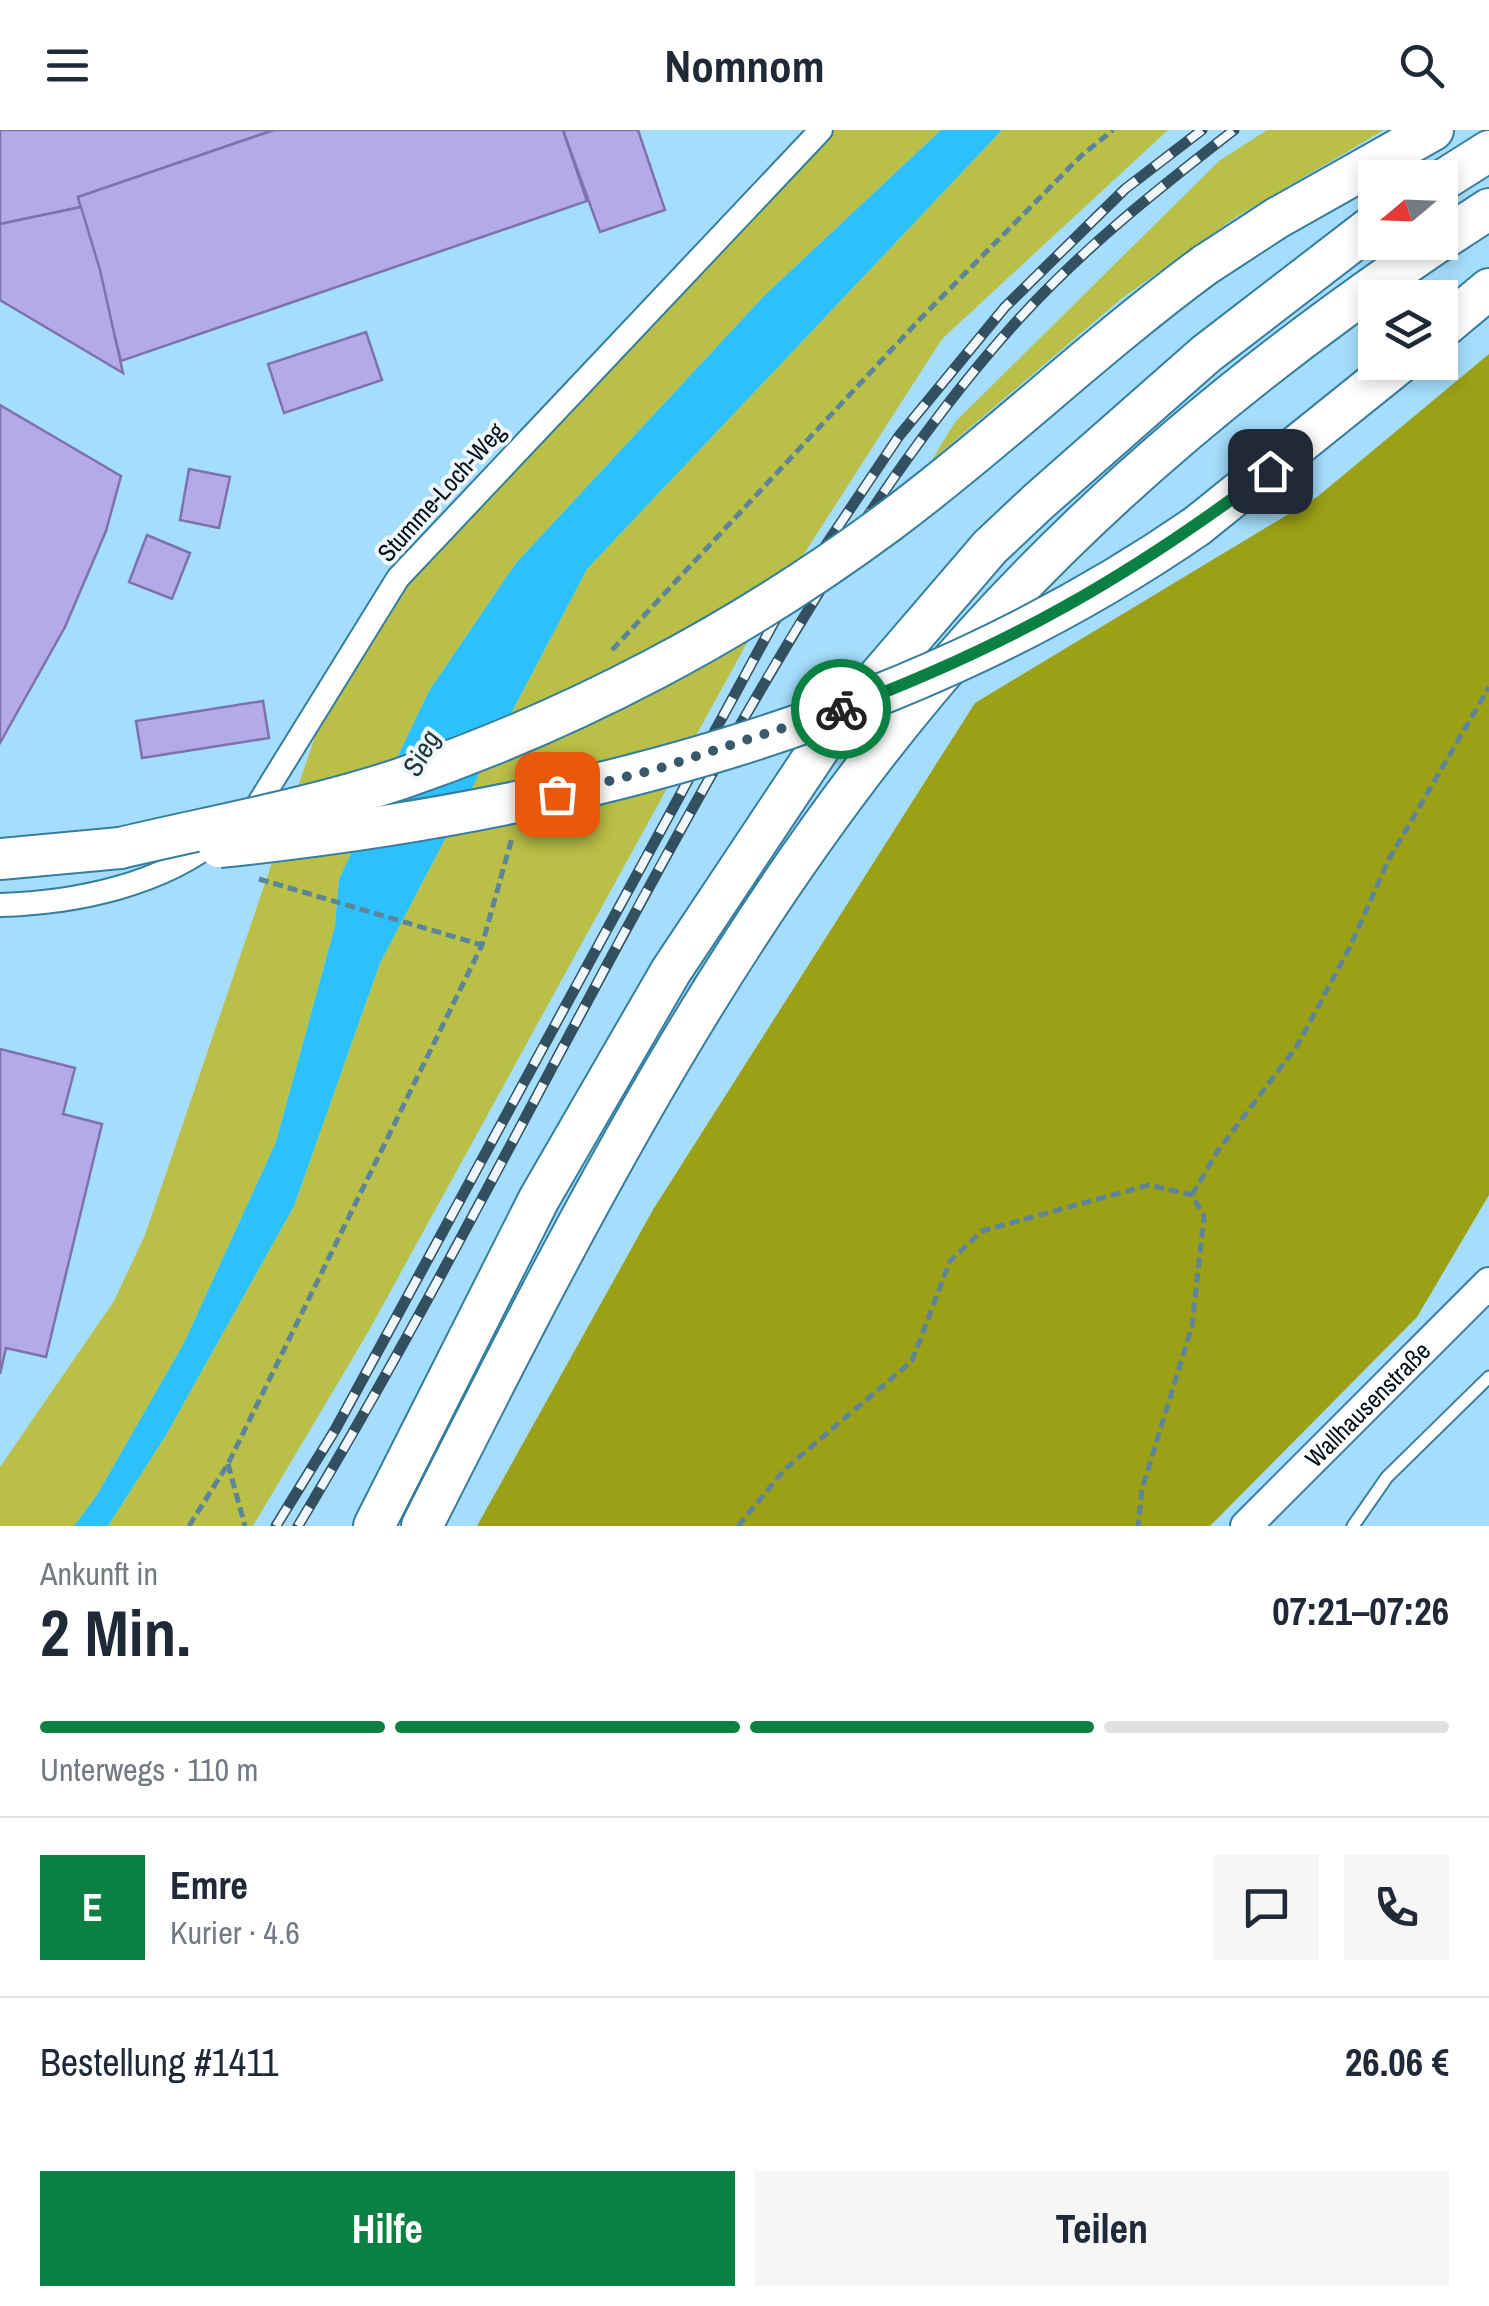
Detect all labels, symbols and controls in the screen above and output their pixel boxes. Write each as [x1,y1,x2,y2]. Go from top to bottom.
text: Nomnom [665,35,824,96]
icon: menu [40,38,95,93]
icon: search [1394,38,1449,93]
north arrow [1358,160,1458,260]
map controls [1358,160,1458,380]
button: layers [1358,280,1458,380]
street label: Stumme-Loch-Weg [369,415,513,569]
pin [1228,429,1313,514]
icon: home [1243,444,1298,499]
courier [791,659,891,759]
icon: bike [814,682,869,737]
water label: Sieg [393,723,449,783]
pin [515,752,600,837]
icon: bag [530,767,585,822]
street label: Wallhausenstraße [1297,1334,1438,1475]
text: Ankunft in [40,1552,158,1595]
text: 07:21–07:26 [1272,1586,1449,1637]
text: 2 Min. [40,1589,191,1676]
text: Unterwegs · 110 m [40,1748,258,1791]
button: chat [1214,1855,1319,1960]
button: phone [1344,1855,1449,1960]
text: Emre [170,1860,248,1911]
text: E [82,1882,103,1933]
text: Kurier · 4.6 [170,1911,300,1954]
text: Bestellung #1411 [40,2037,279,2088]
text: 26.06 € [1345,2037,1449,2088]
button: Hilfe [40,2171,735,2286]
button: Teilen [755,2171,1449,2286]

